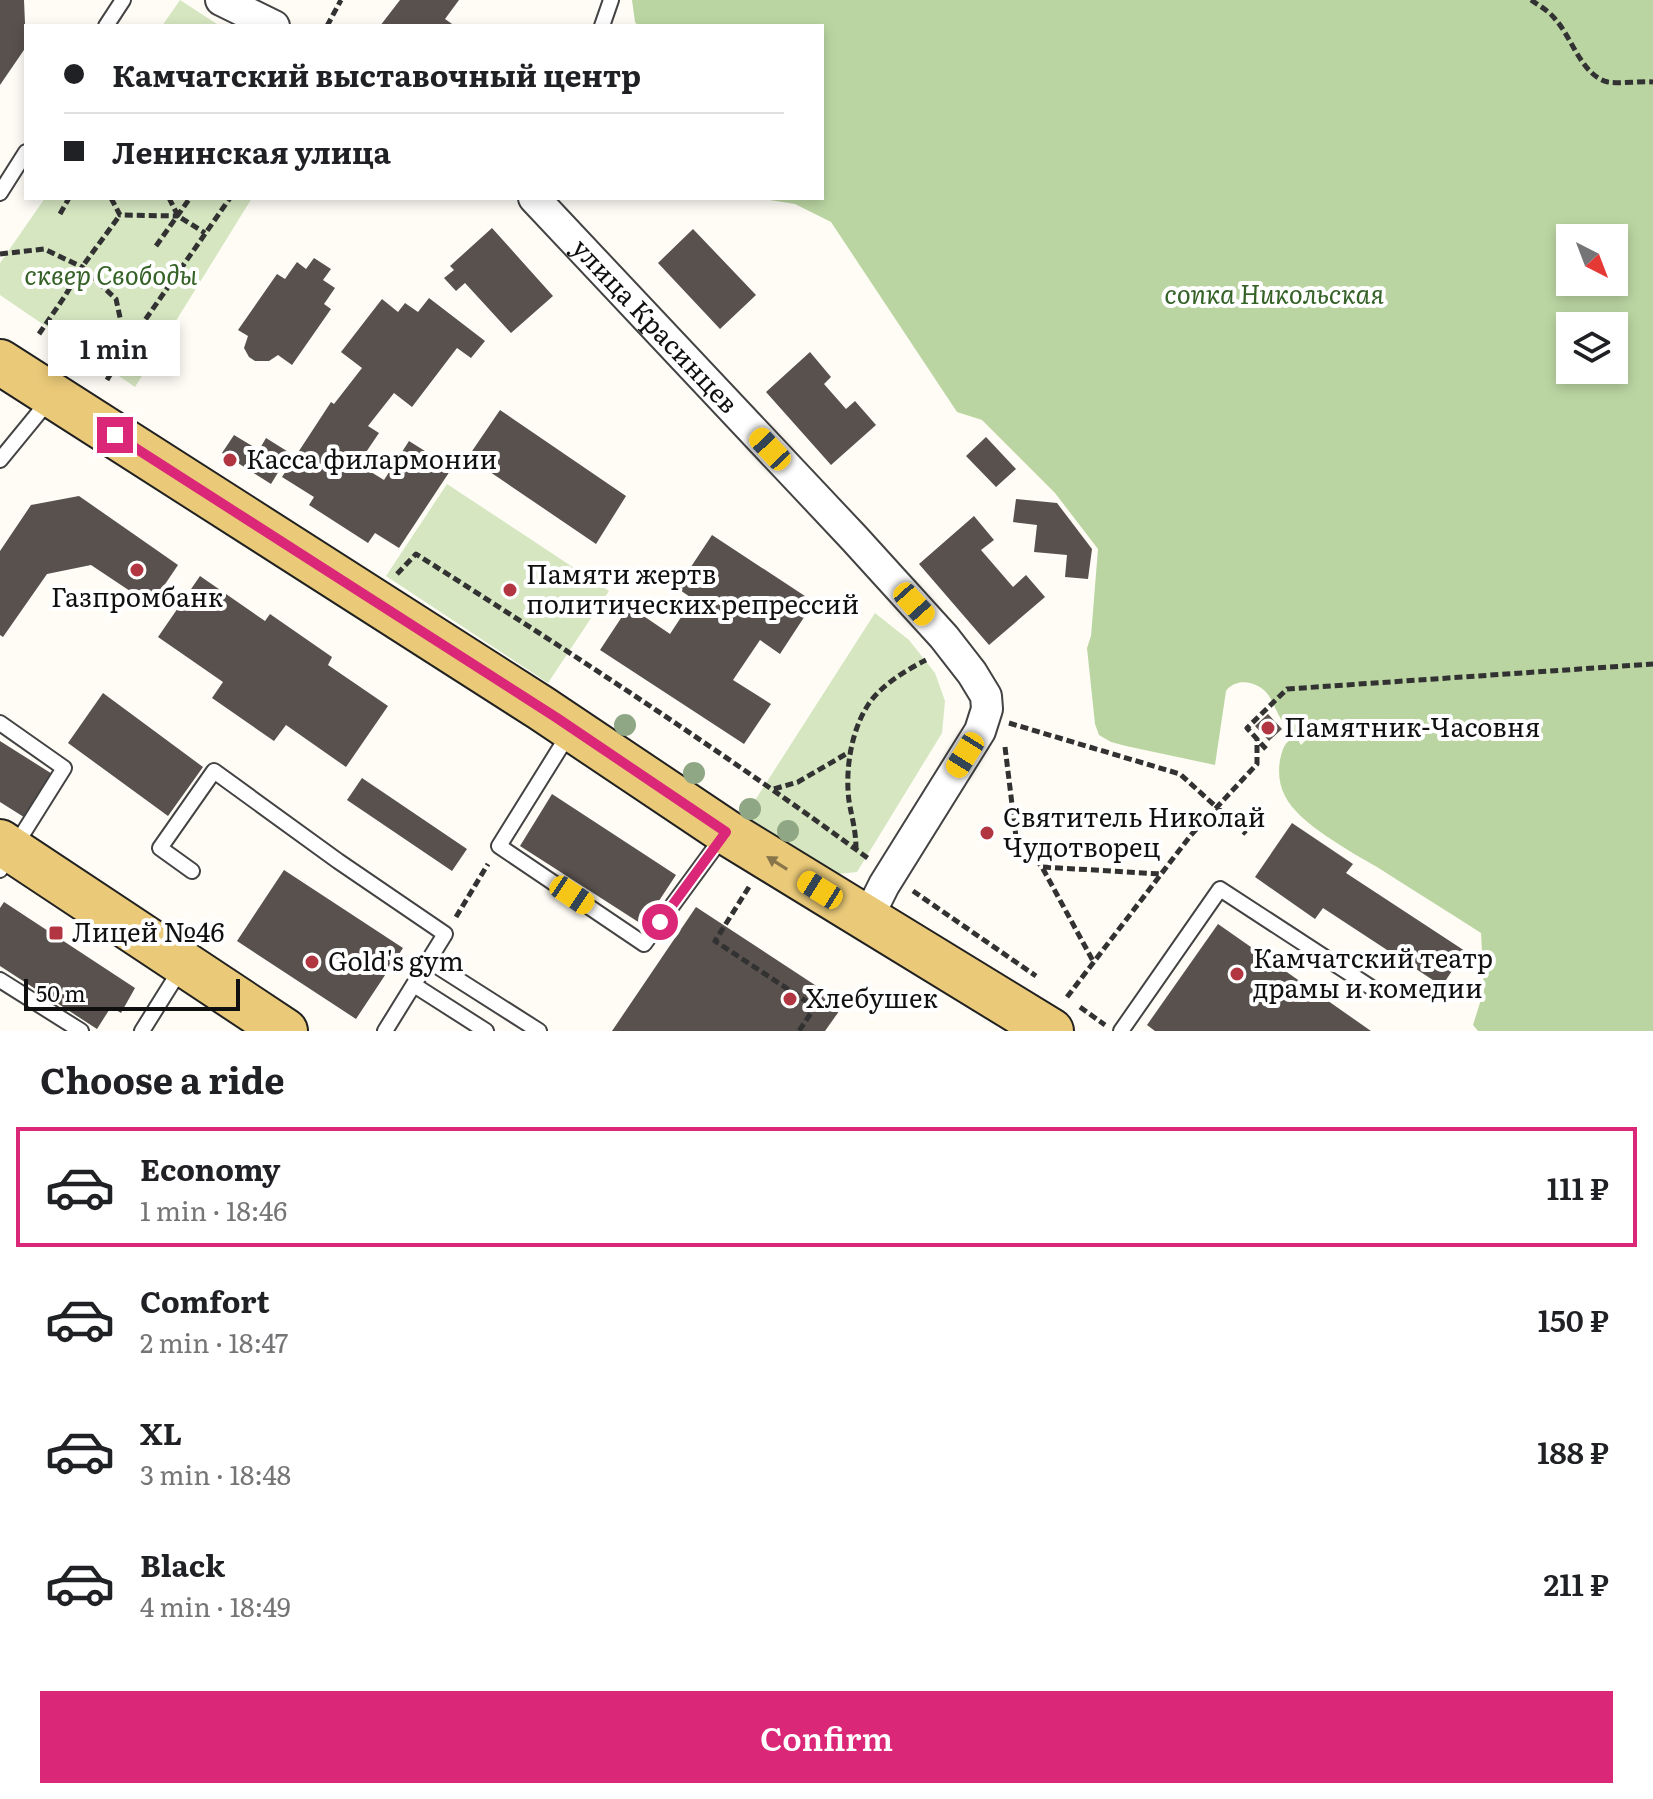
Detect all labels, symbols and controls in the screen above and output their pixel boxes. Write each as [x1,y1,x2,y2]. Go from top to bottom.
text: Камчатский выставочный центр [112,52,641,96]
text: Ленинская улица [112,129,391,173]
north arrow [1556,224,1628,296]
map controls [1556,224,1628,384]
street label: улица Красинцев [564,228,749,421]
park label: cквер Свободы [24,254,198,293]
park label: сопка Никольская [1164,273,1384,312]
button: layers [1556,312,1628,384]
callout: 1 min [49,319,181,375]
text: 1 min [80,328,148,367]
route end [97,417,133,453]
car [745,423,795,475]
place label: Касса филармонии [246,438,497,477]
marker: Касса филармонии [221,451,239,469]
place label: Памяти жертв политических репрессий [526,553,859,622]
marker: Газпромбанк [128,561,146,579]
place label: Газпромбанк [51,576,224,615]
car [889,578,939,630]
marker: Памяти жертв политических репрессий [501,581,519,599]
place label: Памятник-Часовня [1284,706,1540,745]
marker: Памятник-Часовня [1259,719,1277,737]
car [942,728,988,782]
place label: Святитель Николай Чудотворец [1003,796,1265,865]
marker: Святитель Николай Чудотворец [978,824,996,842]
one-way arrow [766,857,788,871]
car [793,867,847,913]
car [545,872,599,918]
route start [642,904,678,940]
place label: Лицей №46 [72,911,224,950]
marker: Лицей №46 [47,924,65,942]
place label: Камчатский театр драмы и комедии [1253,937,1493,1006]
place label: Gold's gym [328,940,464,979]
marker: Gold's gym [303,953,321,971]
marker: Камчатский театр драмы и комедии [1228,965,1246,983]
scale bar [24,975,240,1011]
text: 50 m [36,976,86,1009]
place label: Хлебушек [806,977,938,1016]
marker: Хлебушек [781,990,799,1008]
text: Choose a ride [40,1052,285,1105]
text: Economy [140,1146,280,1190]
icon: car [44,1151,116,1223]
text: 111 ₽ [1547,1165,1609,1209]
text: 1 min · 18:46 [140,1190,287,1229]
text: Comfort [140,1278,270,1322]
icon: car [44,1283,116,1355]
text: 150 ₽ [1538,1297,1609,1341]
text: 2 min · 18:47 [140,1322,288,1361]
text: XL [140,1410,182,1454]
icon: car [44,1415,116,1487]
text: 188 ₽ [1537,1429,1609,1473]
text: 3 min · 18:48 [140,1454,291,1493]
text: Black [140,1542,225,1586]
icon: car [44,1547,116,1619]
text: 211 ₽ [1543,1561,1609,1605]
text: 4 min · 18:49 [140,1586,291,1625]
button: Confirm [40,1691,1613,1783]

